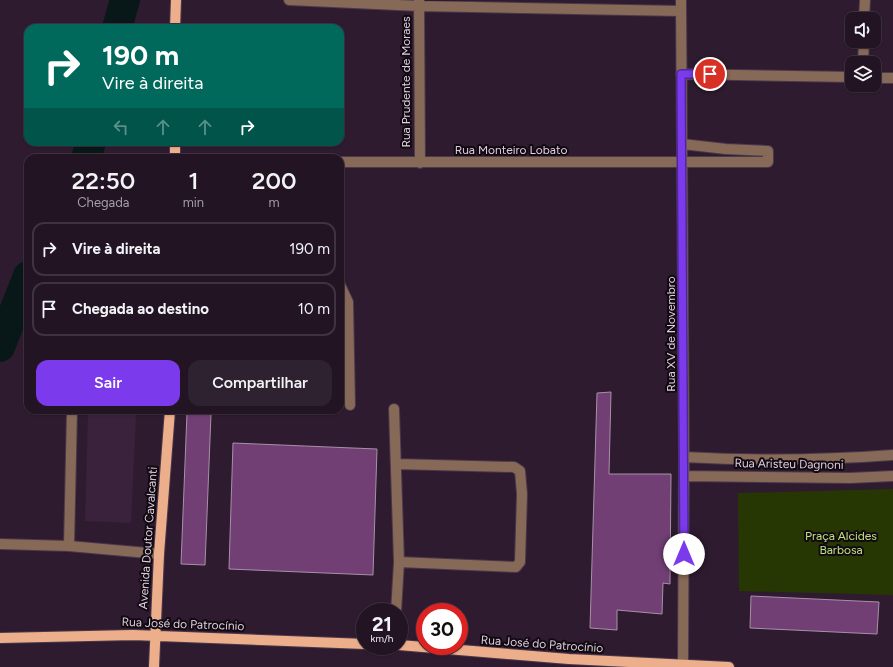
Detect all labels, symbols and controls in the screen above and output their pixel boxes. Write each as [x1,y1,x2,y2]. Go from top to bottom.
map controls [845,12,881,92]
button: sound [845,12,881,48]
street label: Rua Prudente de Moraes [399,16,413,148]
text: 190 m [102,38,179,72]
icon: right [36,40,88,92]
button: layers [845,56,881,92]
pin [693,57,727,91]
icon: arrive [699,63,721,85]
text: Vire à direita [102,72,203,94]
icon: left [110,116,132,138]
icon: ahead [152,116,174,138]
icon: ahead [194,116,216,138]
icon: right [236,116,258,138]
street label: Rua Monteiro Lobato [455,143,567,157]
text: 22:50 [72,166,135,195]
text: 1 [188,166,198,195]
text: 200 [252,166,296,195]
text: Chegada [77,195,129,210]
text: min [183,195,204,210]
text: m [269,195,280,210]
icon: right [38,238,60,260]
text: Vire à direita [72,240,161,258]
text: 190 m [289,240,330,258]
street label: Rua XV de Novembro [664,276,678,392]
icon: arrive [38,298,60,320]
text: Chegada ao destino [72,300,209,318]
text: 10 m [298,300,330,318]
button: Sair [36,360,180,406]
button: Compartilhar [188,360,332,406]
street label: Rua Aristeu Dagnoni [734,456,844,472]
street label: Avenida Doutor Cavalcanti [136,466,160,610]
park label: Praça Alcides Barbosa [805,529,877,557]
position arrow [663,533,705,575]
speed limit sign: 30 [416,603,468,655]
text: 21 [372,612,392,636]
street label: Rua José do Patrocínio [121,615,245,633]
text: km/h [371,632,393,645]
street label: Rua José do Patrocínio [480,633,604,655]

